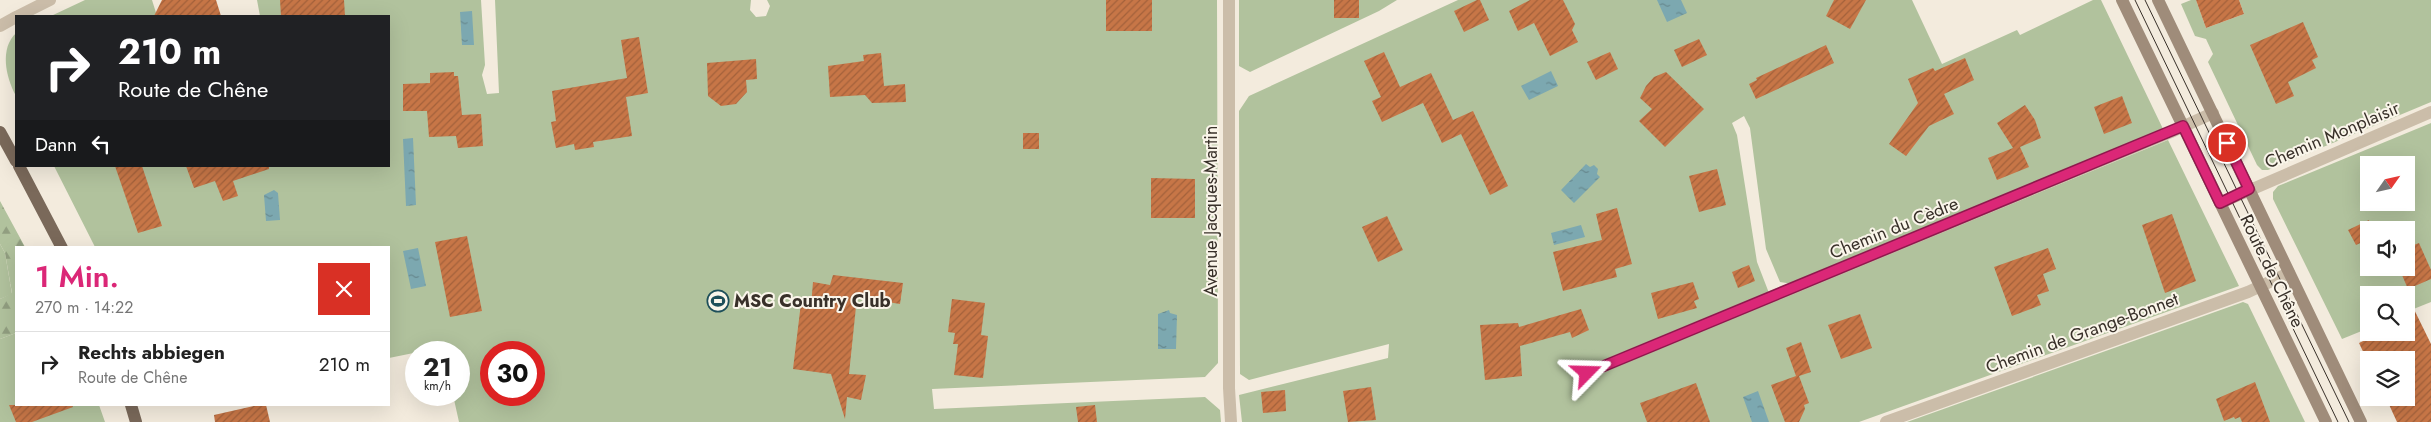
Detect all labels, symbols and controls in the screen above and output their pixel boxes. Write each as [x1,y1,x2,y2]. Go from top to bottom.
text: 210 m [118,27,221,77]
icon: right [35,35,100,100]
text: Route de Chêne [118,73,268,105]
street label: Chemin Monplaisir [2260,95,2404,175]
pin [2206,122,2248,164]
street label: Avenue Jacques-Martin [1198,126,1224,296]
icon: arrive [2213,129,2241,157]
icon: left [87,130,115,158]
text: Dann [35,131,77,158]
north arrow [2360,156,2415,211]
map controls [2360,156,2415,406]
street label: Chemin du Cèdre [1826,190,1962,266]
street label: Route de Chêne [2233,210,2311,332]
button: sound [2360,221,2415,276]
text: 1 Min. [35,255,119,298]
button: close [318,263,370,315]
street label: Chemin de Grange-Bonnet [1982,286,2183,380]
button: search [2360,286,2415,341]
place label: MSC Country Club [734,288,891,314]
sports icon: MSC Country Club [706,289,730,313]
text: 270 m · 14:22 [35,296,133,319]
text: Rechts abbiegen [78,339,225,366]
speed limit sign: 30 [480,341,545,406]
position arrow [1560,346,1612,398]
text: 21 [423,349,452,385]
icon: right [35,350,63,378]
text: 210 m [319,351,370,378]
button: layers [2360,351,2415,406]
text: Route de Chêne [78,366,187,389]
text: km/h [424,377,451,395]

